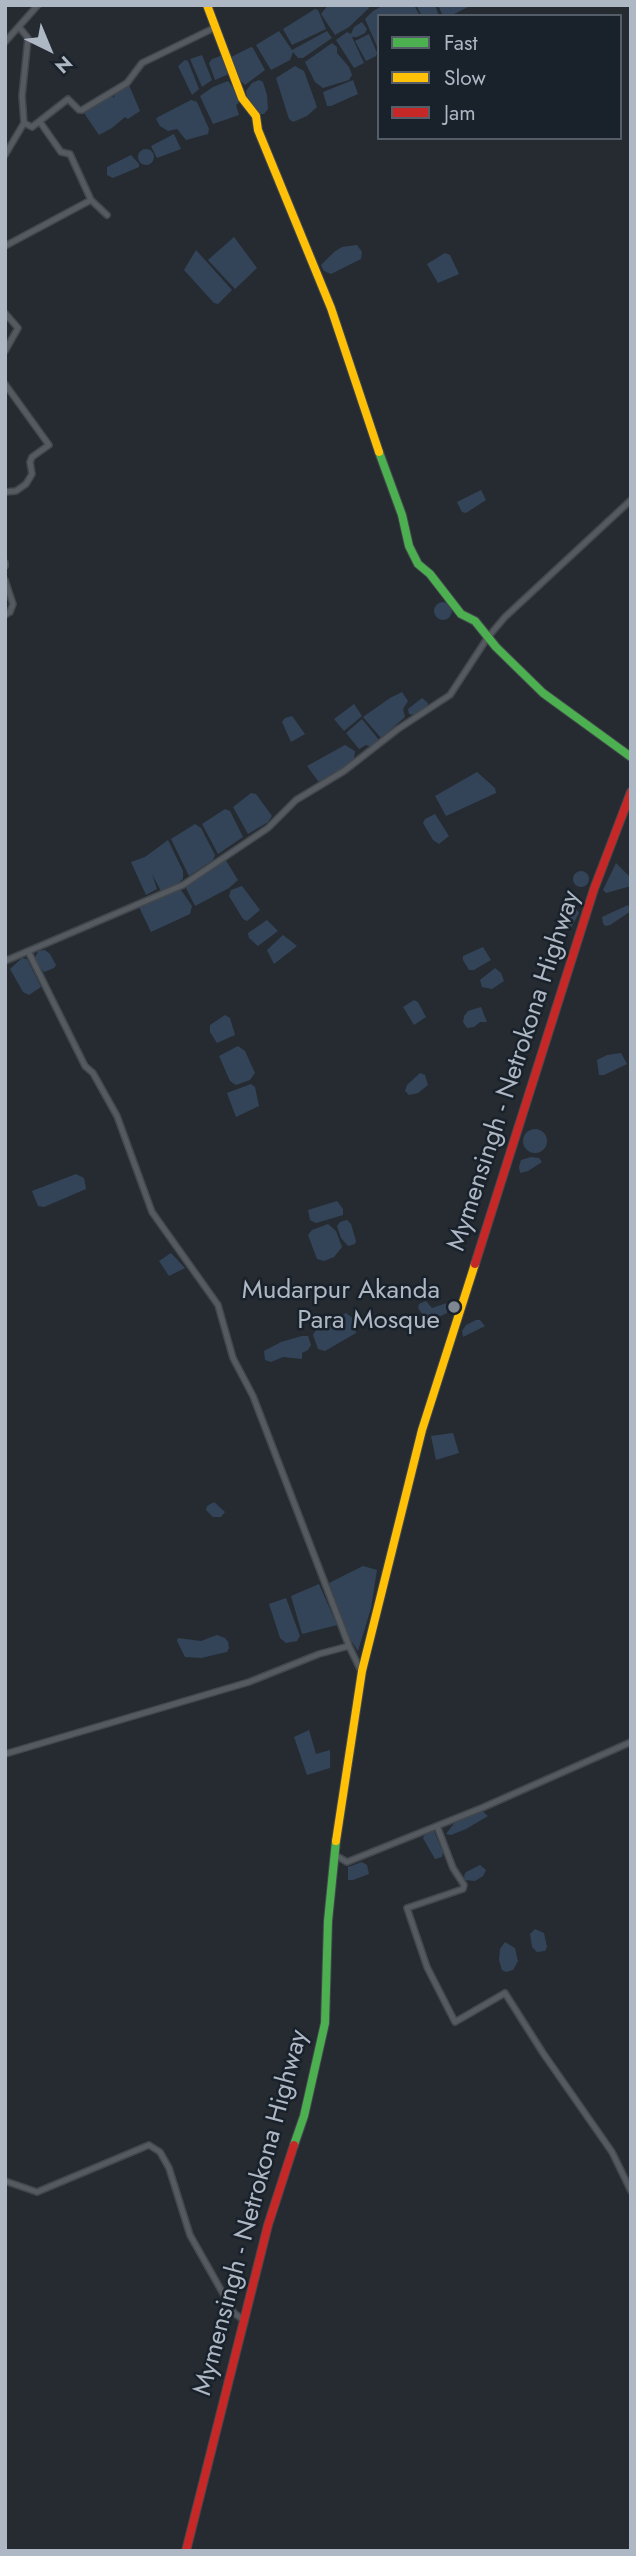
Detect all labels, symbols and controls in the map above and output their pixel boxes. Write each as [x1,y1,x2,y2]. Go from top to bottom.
north arrow [14,14,84,84]
legend [377,14,622,140]
text: Fast [444,28,477,58]
text: N [49,50,78,80]
text: Slow [444,63,486,93]
text: Jam [444,98,476,128]
street label: Mymensingh - Netrokona Highway [442,887,588,1255]
place label: Mudarpur Akanda Para Mosque [242,1276,440,1338]
marker: Mudarpur Akanda Para Mosque [446,1299,462,1315]
street label: Mymensingh - Netrokona Highway [188,2027,316,2399]

